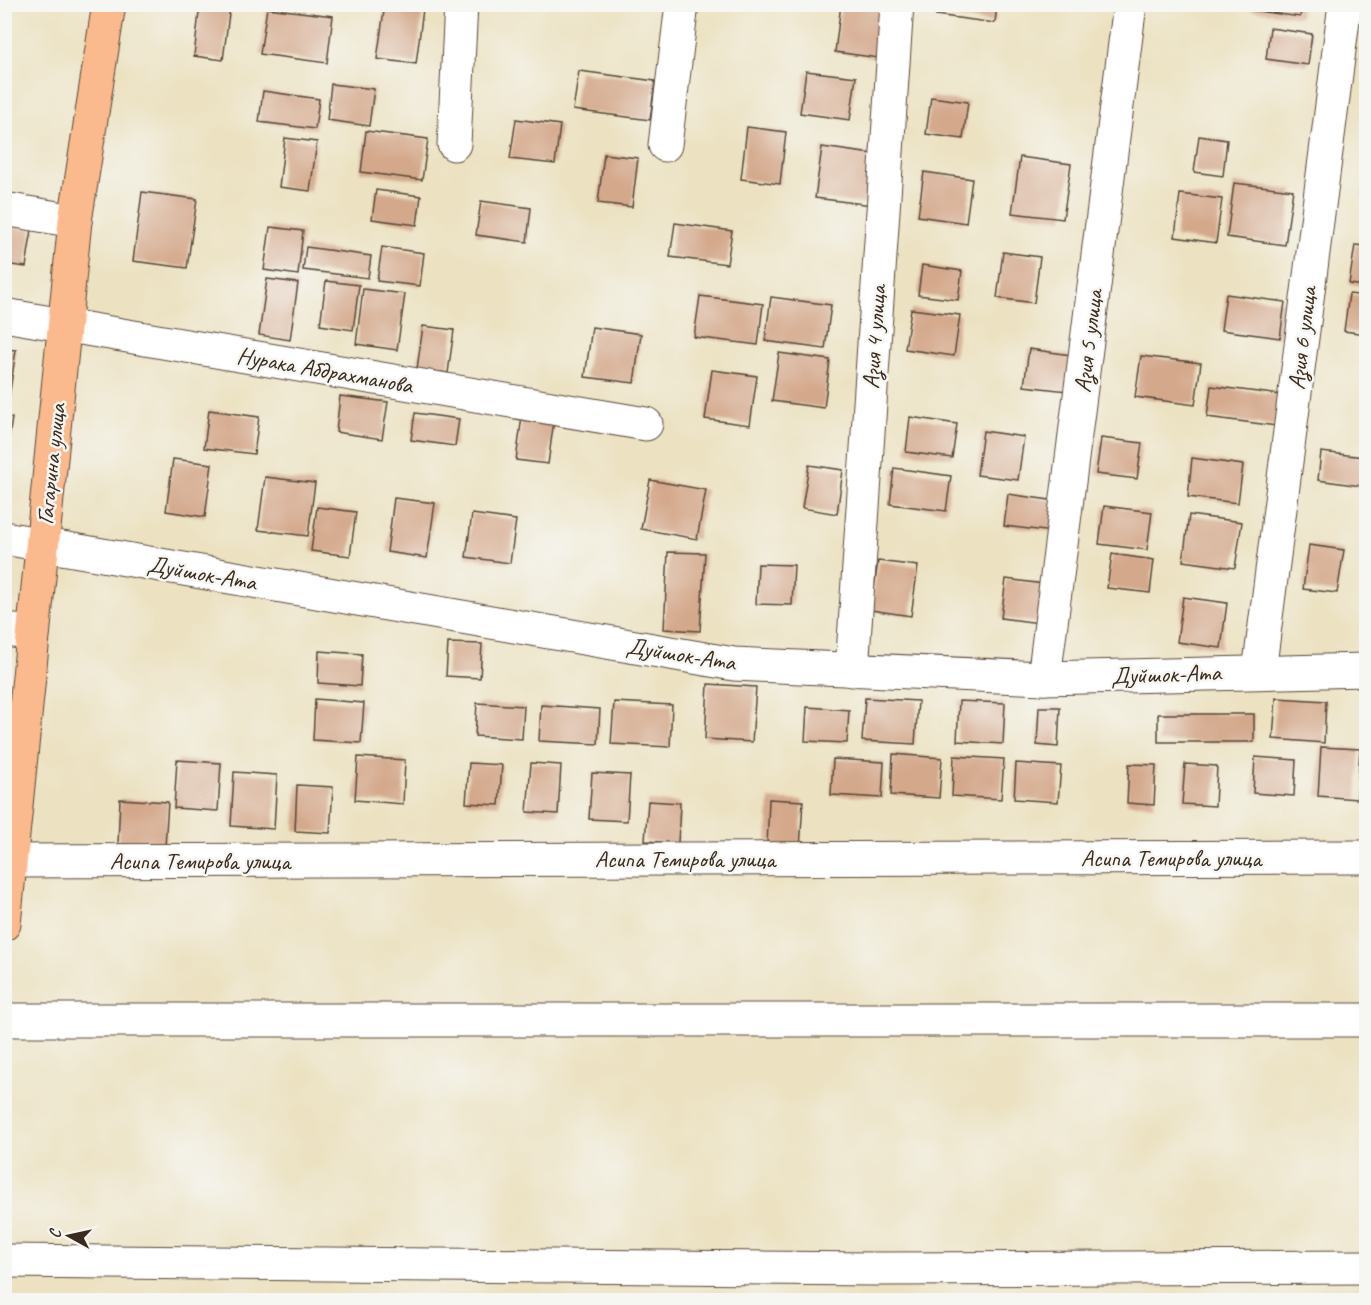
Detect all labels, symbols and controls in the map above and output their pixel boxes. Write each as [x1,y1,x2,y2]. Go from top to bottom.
street label: Азия 4 улица [855,282,894,390]
street label: Азия 6 улица [1281,283,1324,391]
street label: Азия 5 улица [1067,286,1110,394]
street label: Нурака Абдрахманова [235,340,417,400]
street label: Гагарина улица [30,401,72,526]
street label: Дуйшок-Ата [145,549,260,598]
street label: Дуйшок-Ата [624,631,739,678]
street label: Дуйшок-Ата [1111,657,1223,691]
street label: Асипа Темирова улица [1081,843,1263,873]
street label: Асипа Темирова улица [595,844,777,874]
street label: Асипа Темирова улица [110,846,292,876]
north arrow [39,1206,99,1266]
text: С [45,1227,66,1239]

